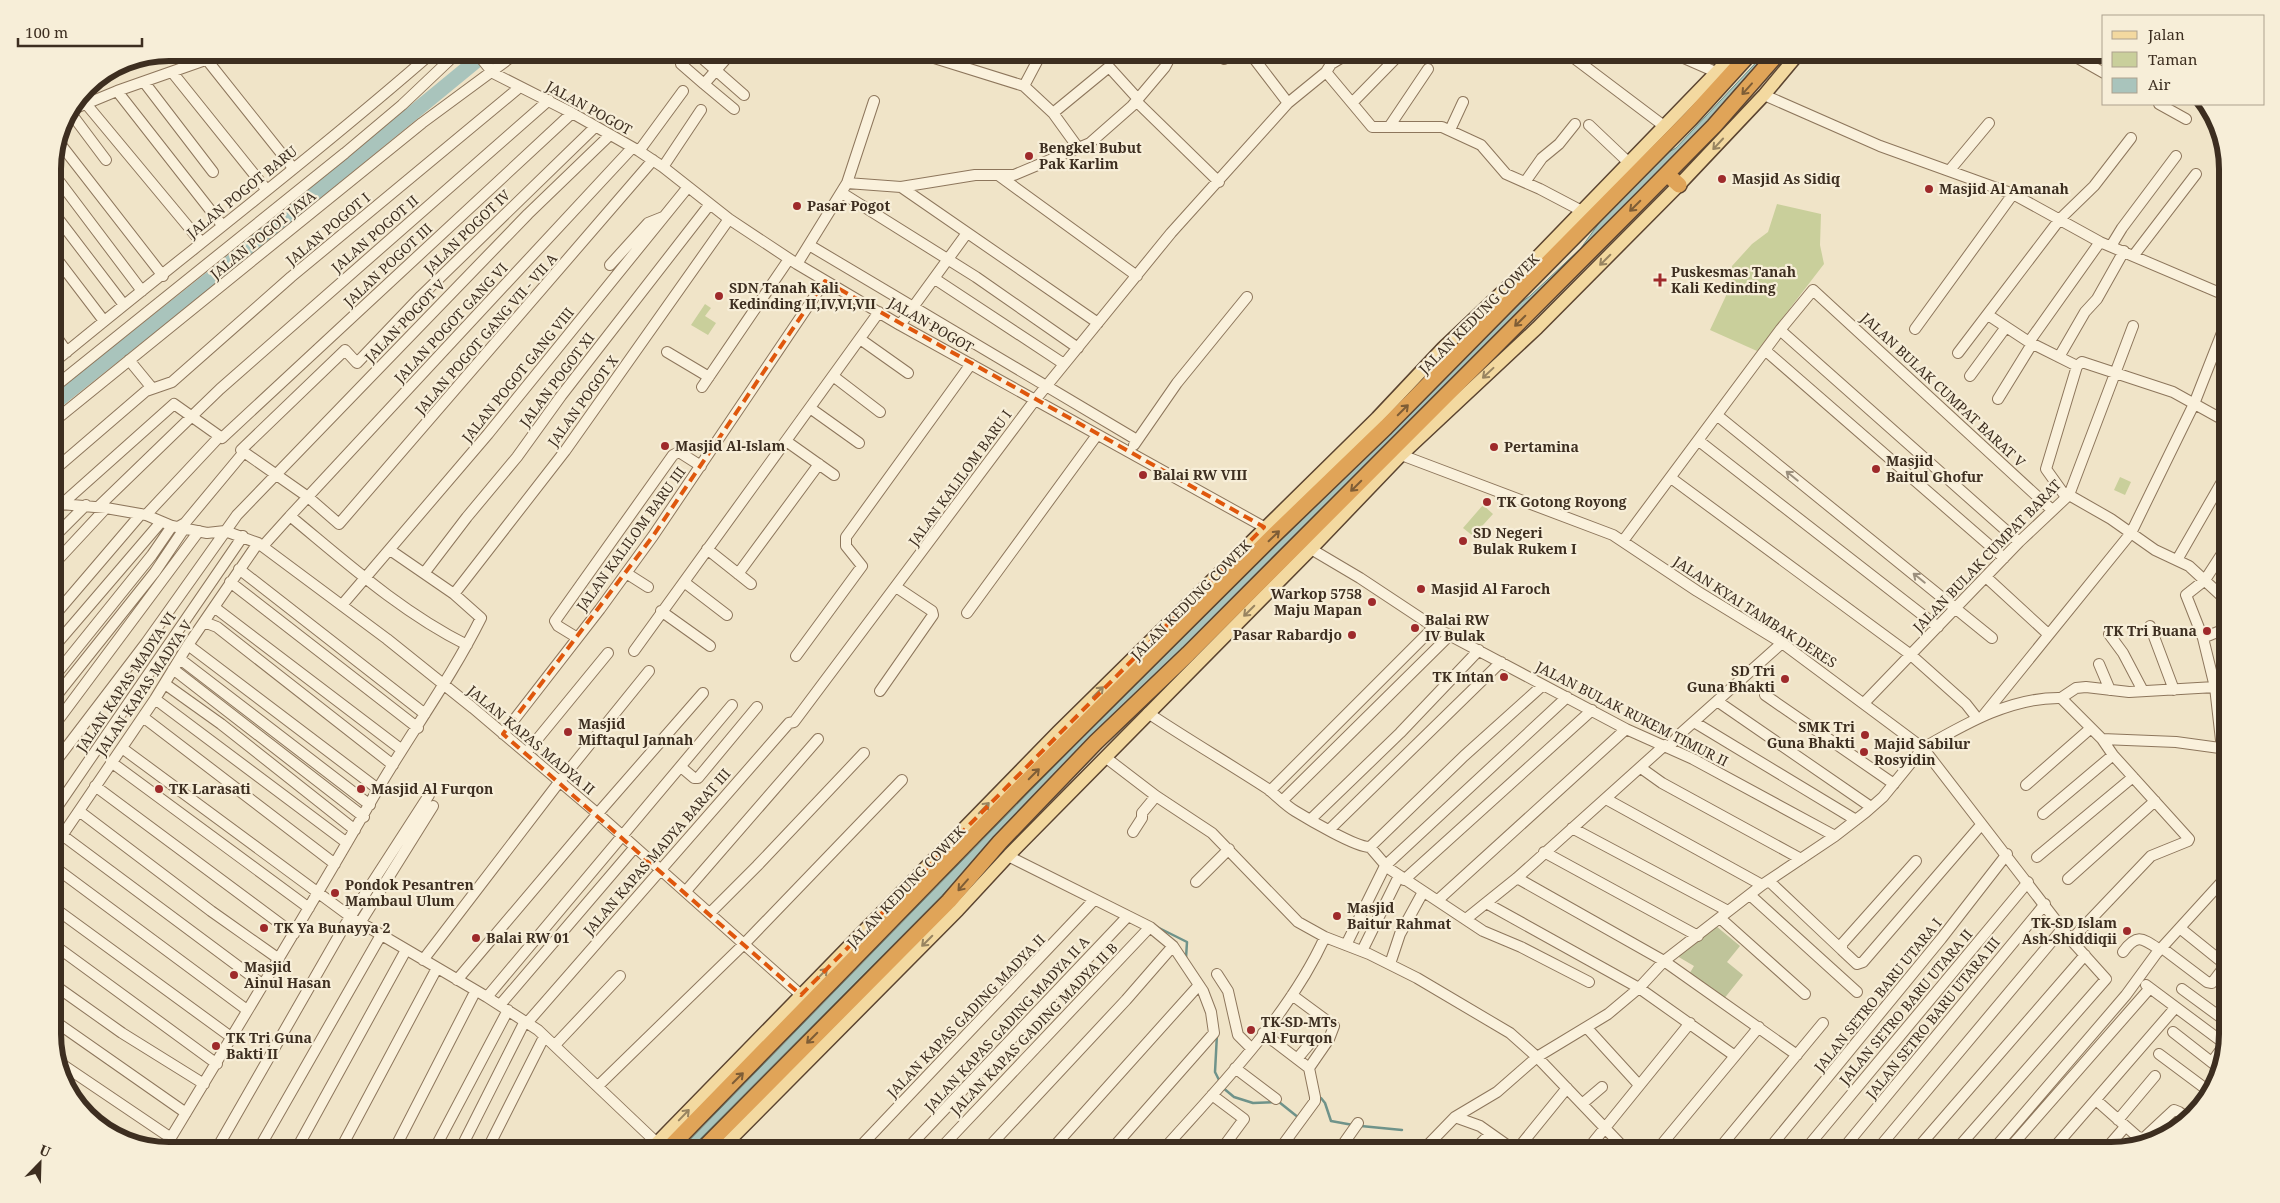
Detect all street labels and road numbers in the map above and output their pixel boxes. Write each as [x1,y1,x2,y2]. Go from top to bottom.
street label: JALAN POGOT [542,76,636,139]
street label: JALAN POGOT BARU [182,141,301,243]
street label: JALAN POGOT IV [418,185,514,279]
street label: JALAN POGOT JAYA [205,186,319,284]
street label: JALAN POGOT I [281,188,374,270]
street label: JALAN POGOT II [326,191,422,277]
street label: JALAN POGOT III [339,219,436,311]
street label: JALAN POGOT GANG VII - VII A [410,249,561,419]
street label: JALAN KEDUNG COWEK [1414,249,1543,379]
street label: JALAN POGOT GANG VI [389,259,511,388]
street label: JALAN POGOT V [359,275,450,367]
street label: JALAN POGOT [884,292,978,357]
street label: JALAN POGOT GANG VIII [457,303,578,447]
street label: JALAN BULAK CUMPAT BARAT V [1856,308,2030,471]
street label: JALAN POGOT XI [516,330,598,430]
street label: JALAN POGOT X [544,352,622,450]
street label: JALAN KALILOM BARU I [903,406,1015,550]
street label: JALAN KALILOM BARU III [571,463,689,616]
street label: JALAN BULAK CUMPAT BARAT [1908,475,2065,637]
street label: JALAN KEDUNG COWEK [1126,535,1255,665]
street label: JALAN KYAI TAMBAK DERES [1669,551,1841,672]
street label: JALAN KAPAS MADYA VI [73,609,179,755]
street label: JALAN KAPAS MADYA V [92,617,196,759]
street label: JALAN BULAK RUKEM TIMUR II [1532,656,1732,770]
street label: JALAN KAPAS MADYA II [463,680,599,799]
street label: JALAN KAPAS MADYA BARAT III [578,764,734,940]
street label: JALAN KEDUNG COWEK [842,821,969,953]
street label: JALAN SETRO BARU UTARA I [1809,914,1946,1076]
street label: JALAN SETRO BARU UTARA II [1834,925,1976,1089]
street label: JALAN KAPAS GADING MADYA II [882,930,1049,1102]
street label: JALAN KAPAS GADING MADYA II A [919,932,1093,1116]
street label: JALAN SETRO BARU UTARA III [1861,933,2004,1103]
street label: JALAN KAPAS GADING MADYA II B [945,938,1121,1120]

